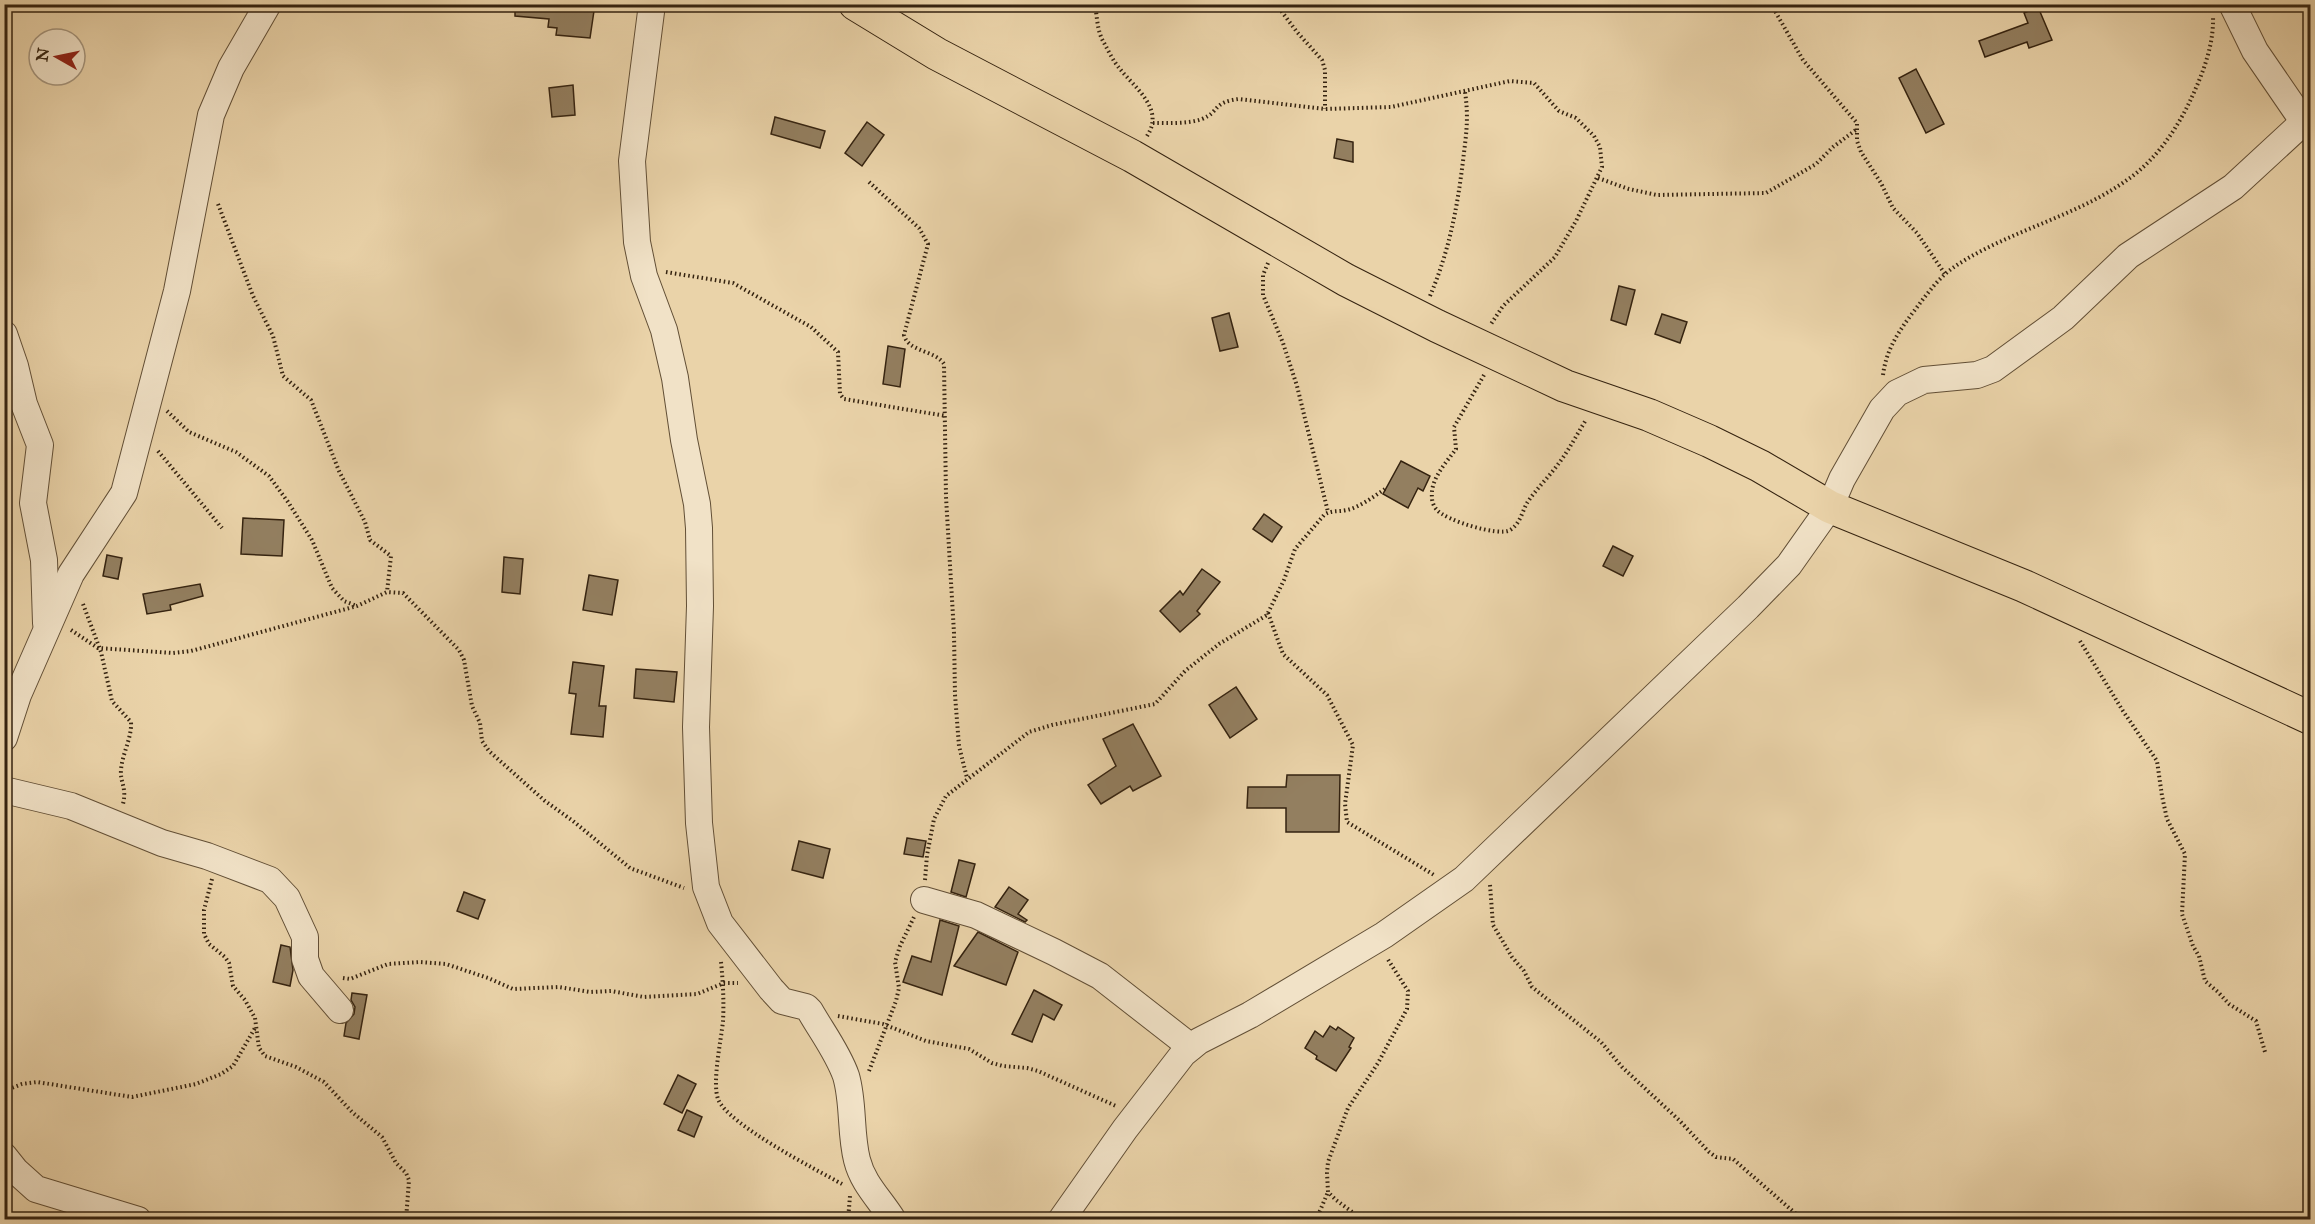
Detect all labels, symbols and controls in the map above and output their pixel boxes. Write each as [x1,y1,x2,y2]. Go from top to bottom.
north arrow [27,27,87,87]
text: N [32,46,53,63]

